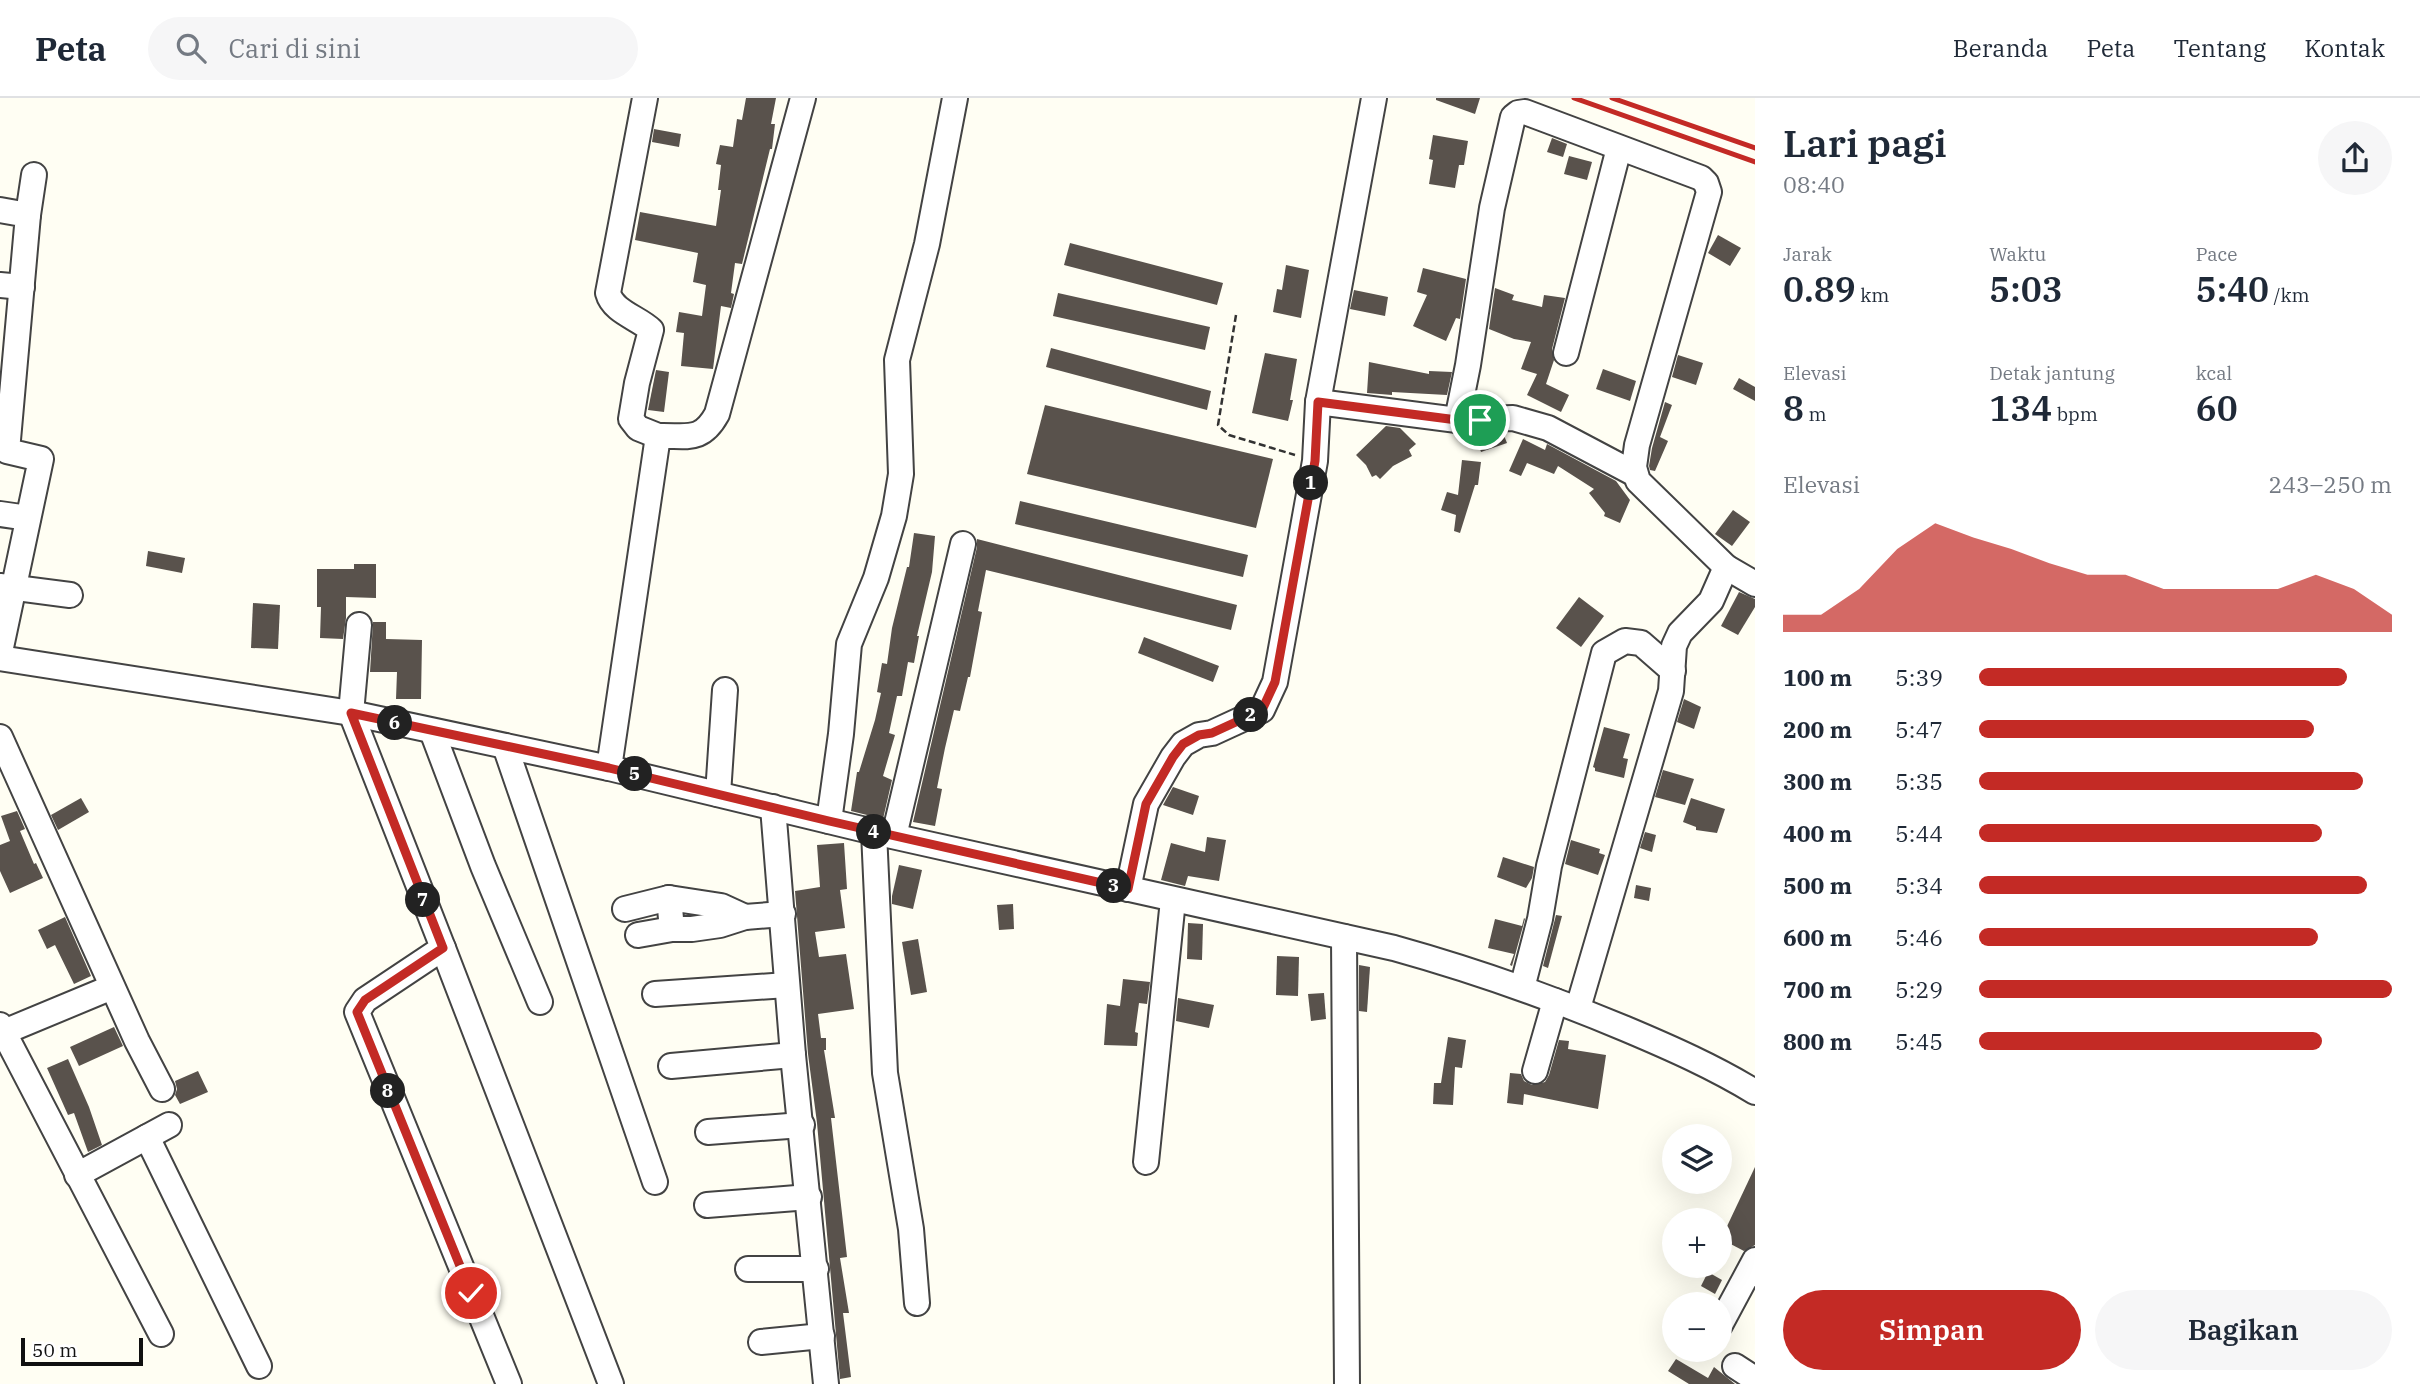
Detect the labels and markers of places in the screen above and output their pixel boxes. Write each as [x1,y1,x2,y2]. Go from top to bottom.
pin [1450,390,1510,450]
pin: 1 [1294,466,1328,500]
pin: 2 [1234,698,1268,732]
pin: 6 [378,706,412,740]
pin: 5 [618,756,652,792]
pin: 4 [856,814,892,850]
pin: 3 [1096,868,1132,904]
pin: 7 [406,882,440,918]
pin: 8 [370,1074,406,1108]
pin [441,1263,501,1323]

